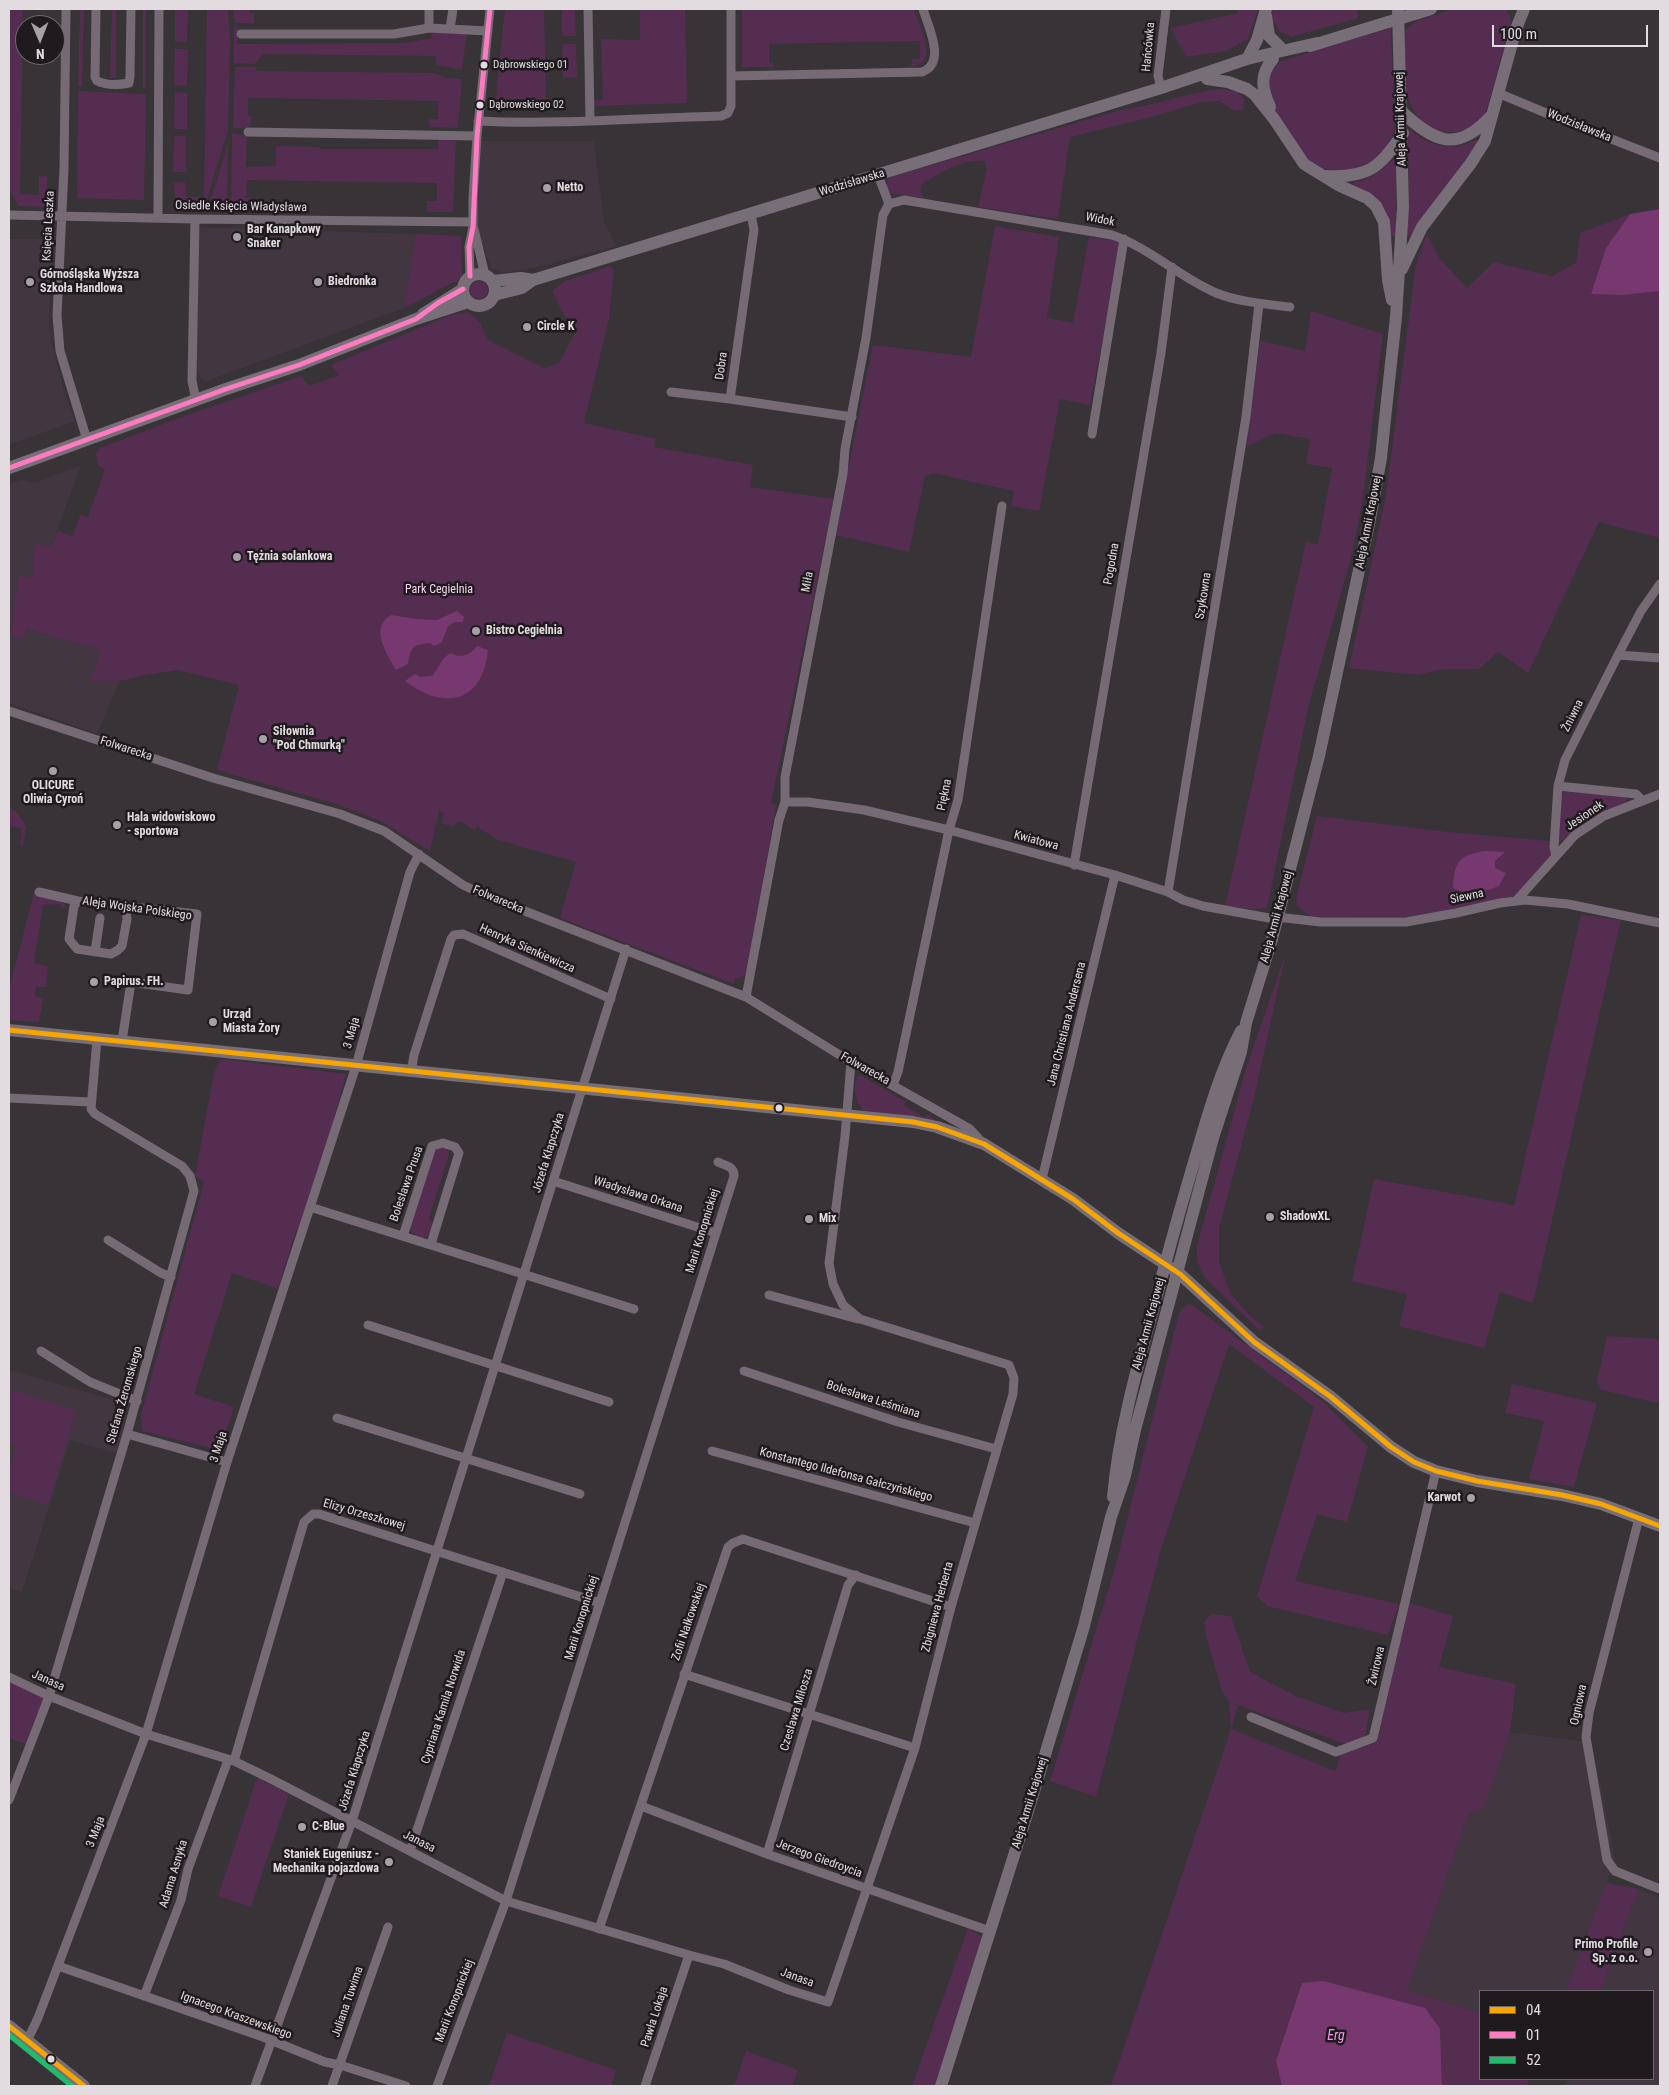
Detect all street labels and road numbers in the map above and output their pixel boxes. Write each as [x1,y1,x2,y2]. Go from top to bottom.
street label: Hańcówka [1140,22,1158,72]
street label: Aleja Armii Krajowej [1392,71,1410,167]
street label: Wodzisławska [1545,107,1613,145]
street label: Wodzisławska [818,166,886,200]
street label: Księcia Leszka [40,190,58,262]
street label: Osiedle Księcia Władysława [175,199,307,215]
street label: Widok [1084,210,1116,230]
street label: Dobra [713,351,731,381]
street label: Aleja Armii Krajowej [1353,474,1385,570]
street label: Pogodna [1101,542,1123,586]
street label: Miła [799,571,817,593]
street label: Szykowna [1193,572,1215,620]
street label: Żniwna [1559,697,1587,735]
street label: Folwarecka [98,734,154,764]
street label: Piękna [935,778,955,812]
street label: Jesionek [1563,798,1607,834]
street label: Kwiatowa [1012,828,1060,854]
street label: Aleja Armii Krajowej [1258,869,1296,965]
street label: Folwarecka [470,883,526,917]
street label: Siewna [1449,886,1485,908]
street label: Aleja Wojska Polskiego [81,894,193,924]
street label: Henryka Sienkiewicza [477,922,577,976]
street label: Jana Christiana Andersena [1045,960,1089,1088]
street label: 3 Maja [341,1016,363,1050]
street label: Folwarecka [838,1050,892,1088]
street label: Józefa Kłapczyka [530,1111,568,1195]
street label: Bolesława Prusa [387,1144,427,1224]
street label: Władysława Orkana [592,1174,684,1216]
street label: Marii Konopnickiej [683,1187,723,1275]
street label: Aleja Armii Krajowej [1130,1276,1168,1372]
street label: Stefana Żeromskiego [104,1345,146,1445]
street label: Bolesława Leśmiana [824,1378,922,1422]
street label: 3 Maja [207,1430,231,1464]
street label: Konstantego Ildefonsa Gałczyńskiego [758,1445,934,1505]
street label: Elizy Orzeszkowej [321,1496,407,1534]
street label: Zbigniewa Herberta [919,1560,957,1654]
street label: Marii Konopnickiej [562,1574,602,1662]
street label: Zofii Nałkowskiej [669,1581,709,1663]
street label: Żwirowa [1366,1645,1388,1687]
street label: Cypriana Kamila Norwida [419,1648,469,1766]
street label: Janasa [29,1667,67,1695]
street label: Czesława Miłosza [778,1667,816,1753]
street label: Ogniowa [1568,1683,1590,1727]
street label: Józefa Kłapczyka [336,1729,374,1813]
street label: Aleja Armii Krajowej [1009,1756,1051,1850]
street label: 3 Maja [84,1815,108,1849]
street label: Janasa [400,1828,438,1856]
street label: Jerzego Giedroycia [774,1837,864,1881]
street label: Adama Asnyka [157,1838,191,1910]
street label: Marii Konopnickiej [433,1958,477,2044]
street label: Juliana Tuwima [329,1965,367,2039]
street label: Janasa [778,1965,816,1991]
street label: Pawła Lokaja [638,1985,672,2049]
street label: Ignacego Kraszewskiego [178,1989,294,2043]

